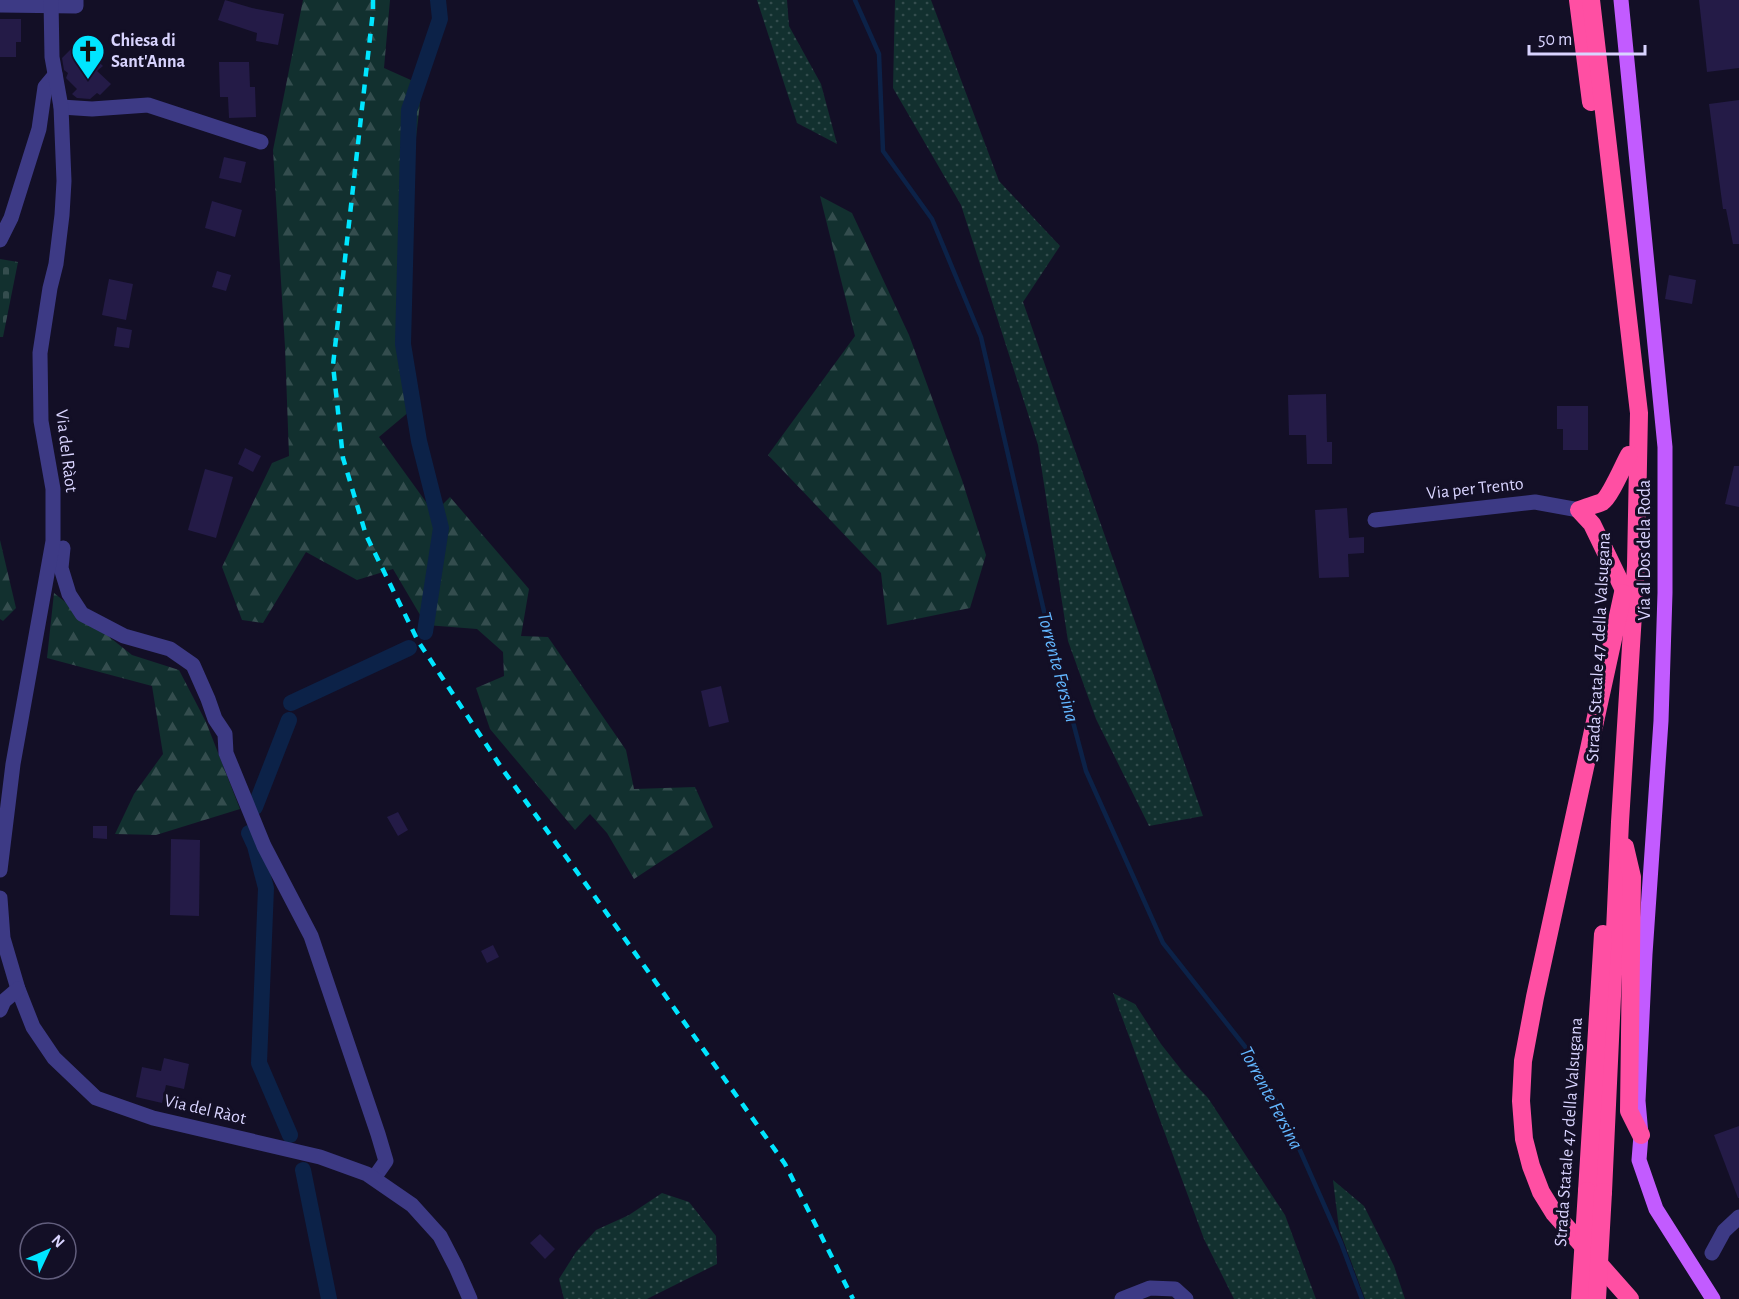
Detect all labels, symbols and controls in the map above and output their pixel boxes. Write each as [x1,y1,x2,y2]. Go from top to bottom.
scale bar [1529,18,1644,56]
text: 50 m [1538,31,1572,49]
place label: Chiesa di Sant'Anna [111,32,185,71]
church icon: Chiesa di Sant'Anna [70,33,106,80]
street label: Via del Ràot [52,409,80,494]
street label: Via per Trento [1426,475,1525,503]
street label: Via al Dos dela Roda [1636,480,1654,620]
street label: Strada Statale 47 della Valsugana [1584,532,1614,762]
water label: Torrente Fersina [1034,610,1082,724]
street label: Strada Statale 47 della Valsugana [1552,1017,1586,1247]
water label: Torrente Fersina [1236,1043,1306,1153]
street label: Via del Ràot [162,1092,248,1128]
north arrow [18,1221,78,1281]
text: N [48,1232,68,1251]

